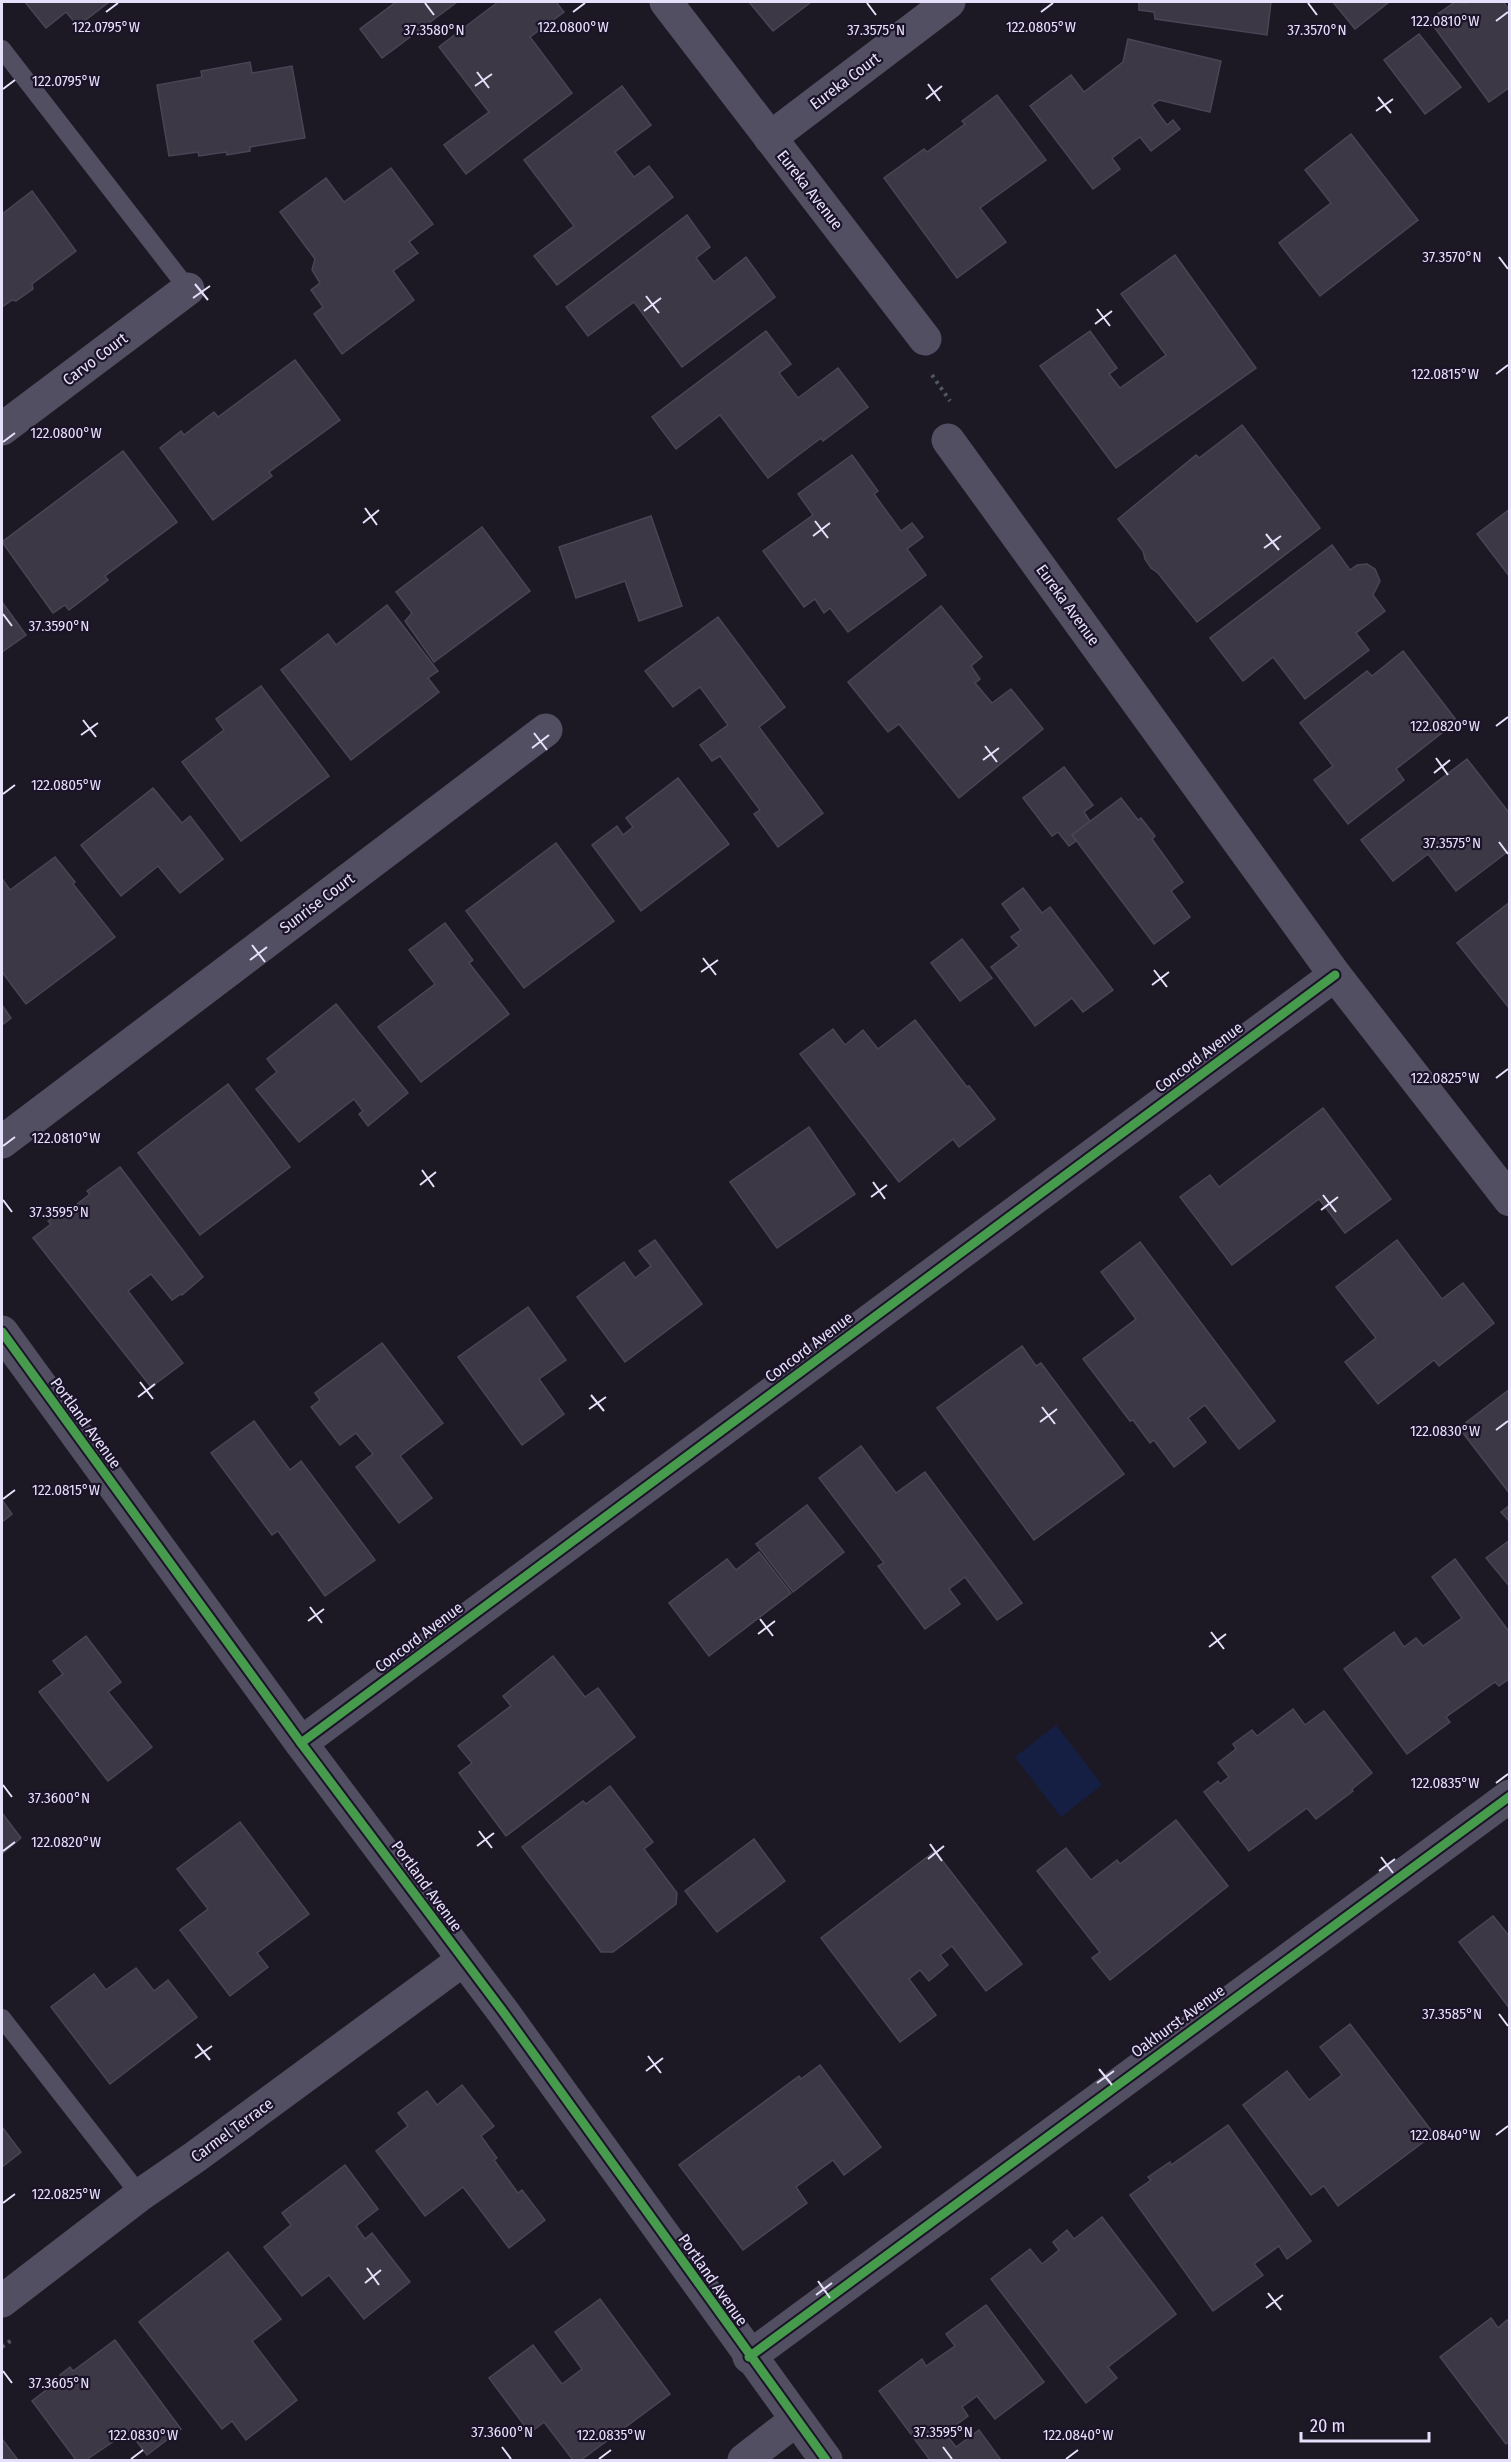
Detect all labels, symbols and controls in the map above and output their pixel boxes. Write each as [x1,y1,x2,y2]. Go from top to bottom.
text: 122.0810°W [1411,12,1479,30]
text: 122.0795°W [72,18,140,36]
text: 122.0800°W [537,18,609,36]
text: 122.0805°W [1006,18,1076,36]
text: 37.3580°N [403,21,465,39]
text: 37.3575°N [847,21,905,39]
text: 37.3570°N [1287,21,1347,39]
street label: Eureka Court [806,48,884,114]
text: 122.0795°W [32,72,100,90]
street label: Eureka Avenue [773,146,847,234]
text: 37.3570°N [1422,248,1482,266]
street label: Carvo Court [59,328,132,389]
text: 122.0815°W [1411,365,1479,383]
text: 122.0800°W [30,424,102,442]
street label: Eureka Avenue [1032,561,1104,649]
text: 37.3590°N [29,617,89,635]
text: 122.0820°W [1410,717,1480,735]
text: 122.0805°W [31,776,101,794]
text: 37.3575°N [1423,834,1481,852]
street label: Sunrise Court [276,868,359,937]
street label: Concord Avenue [1151,1018,1247,1096]
text: 122.0825°W [1411,1069,1479,1087]
text: 122.0810°W [32,1129,100,1147]
text: 37.3595°N [29,1203,89,1221]
street label: Concord Avenue [761,1308,857,1386]
street label: Portland Avenue [47,1374,125,1472]
text: 122.0830°W [1410,1422,1480,1440]
text: 122.0815°W [32,1481,100,1499]
street label: Concord Avenue [371,1598,467,1676]
text: 122.0835°W [1410,1774,1480,1792]
text: 37.3600°N [28,1789,90,1807]
text: 122.0820°W [31,1833,101,1851]
street label: Portland Avenue [388,1837,466,1935]
street label: Oakhurst Avenue [1127,1981,1229,2061]
text: 37.3585°N [1422,2005,1482,2023]
street label: Carmel Terrace [187,2094,277,2166]
text: 122.0840°W [1410,2126,1480,2144]
text: 122.0825°W [32,2185,100,2203]
street label: Portland Avenue [674,2230,752,2330]
text: 37.3605°N [29,2374,89,2392]
scale bar [1301,2405,1428,2443]
text: 20 m [1310,2415,1345,2437]
text: 37.3600°N [471,2423,533,2441]
text: 37.3595°N [913,2423,973,2441]
text: 122.0830°W [108,2426,178,2444]
text: 122.0835°W [576,2426,646,2444]
text: 122.0840°W [1043,2426,1113,2444]

